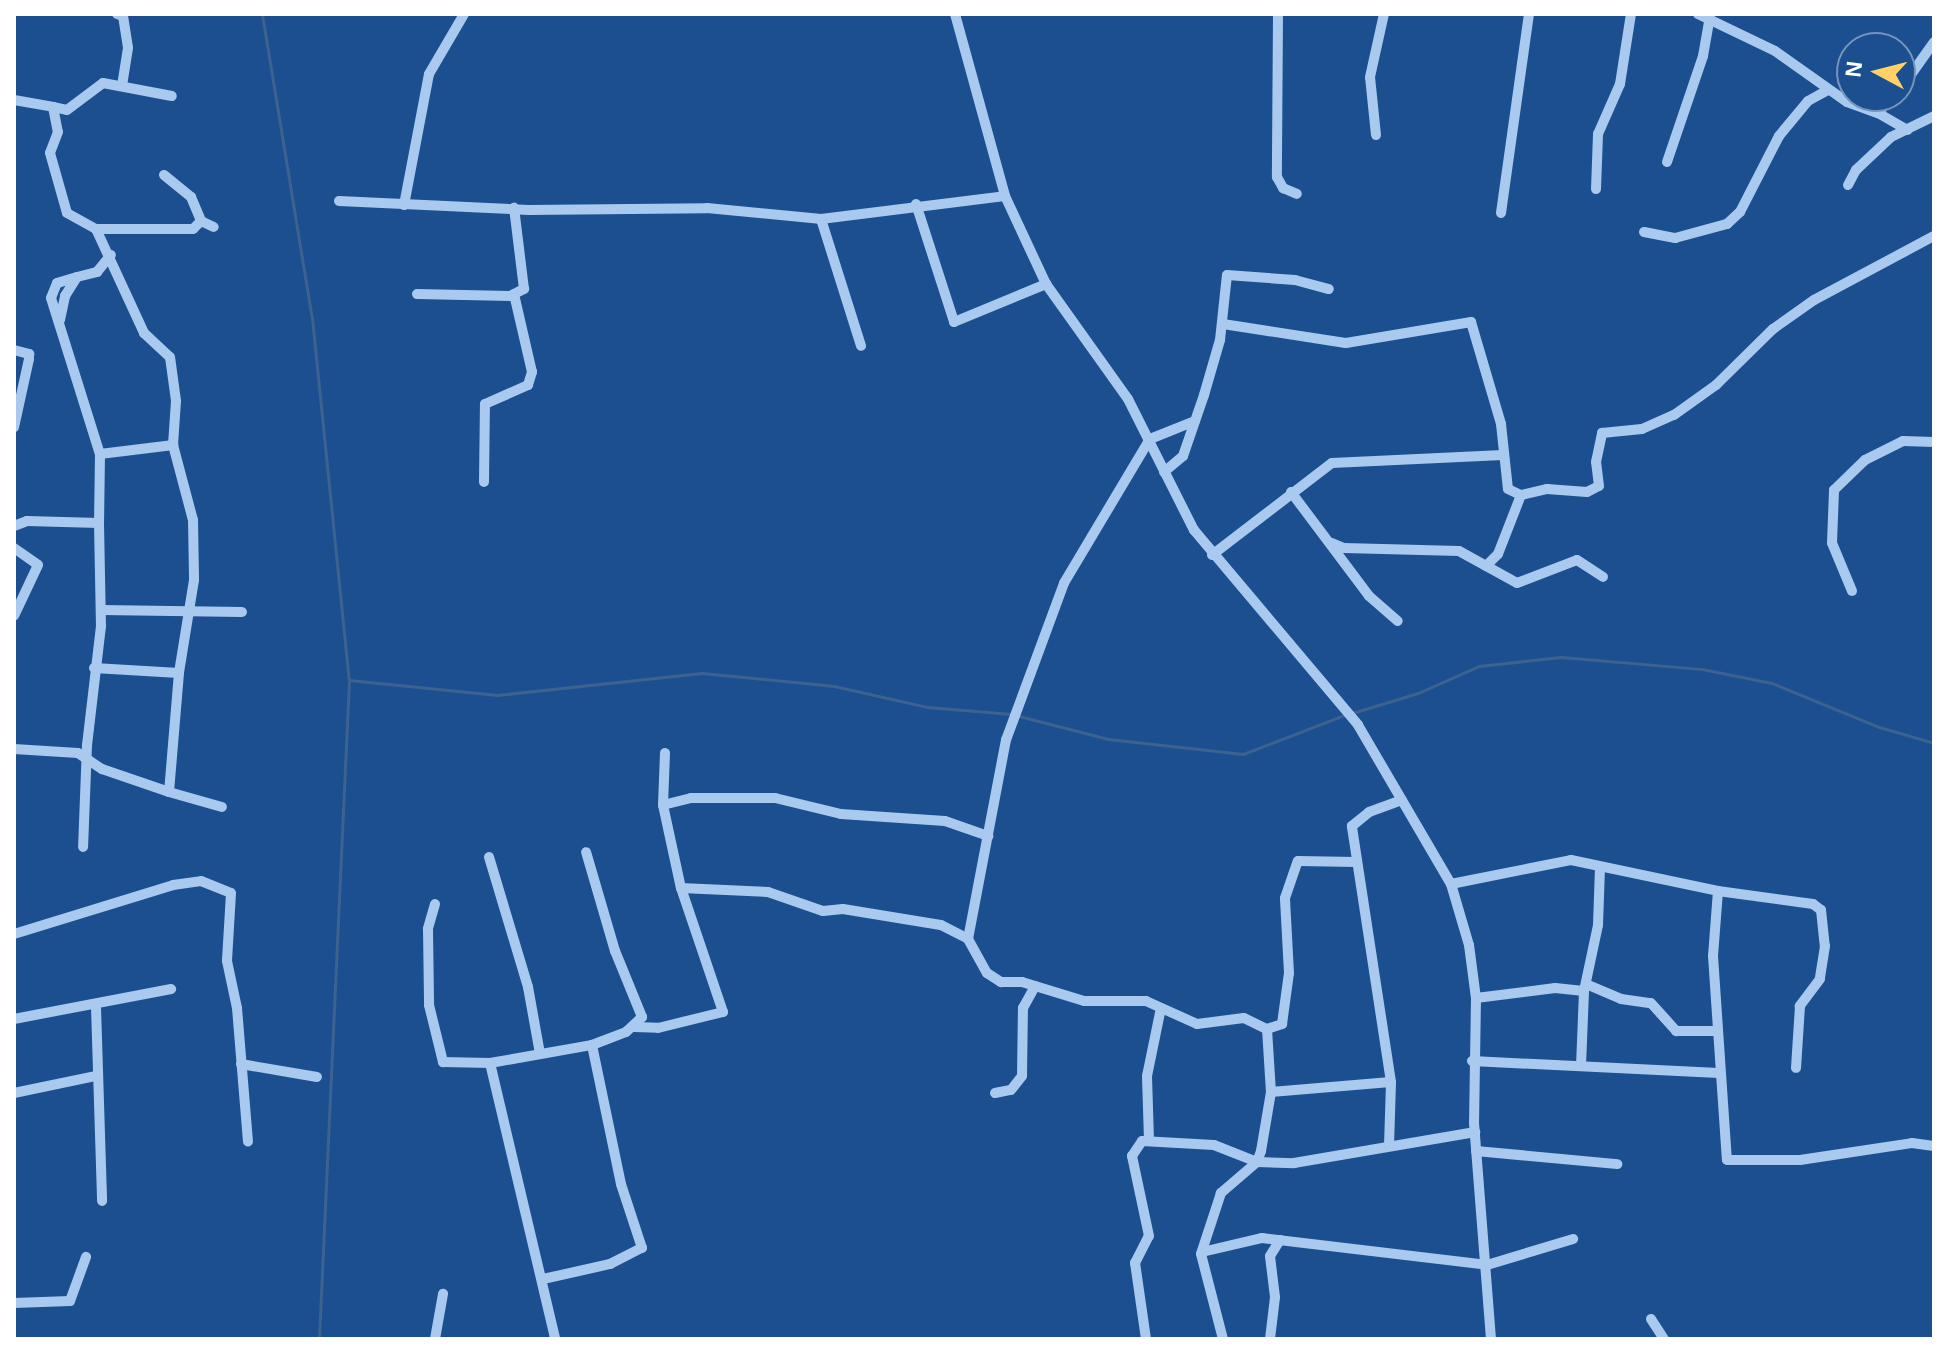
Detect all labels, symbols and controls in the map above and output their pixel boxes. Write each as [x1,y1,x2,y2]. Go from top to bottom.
north arrow [1836,32,1916,112]
text: N [1840,60,1867,79]

